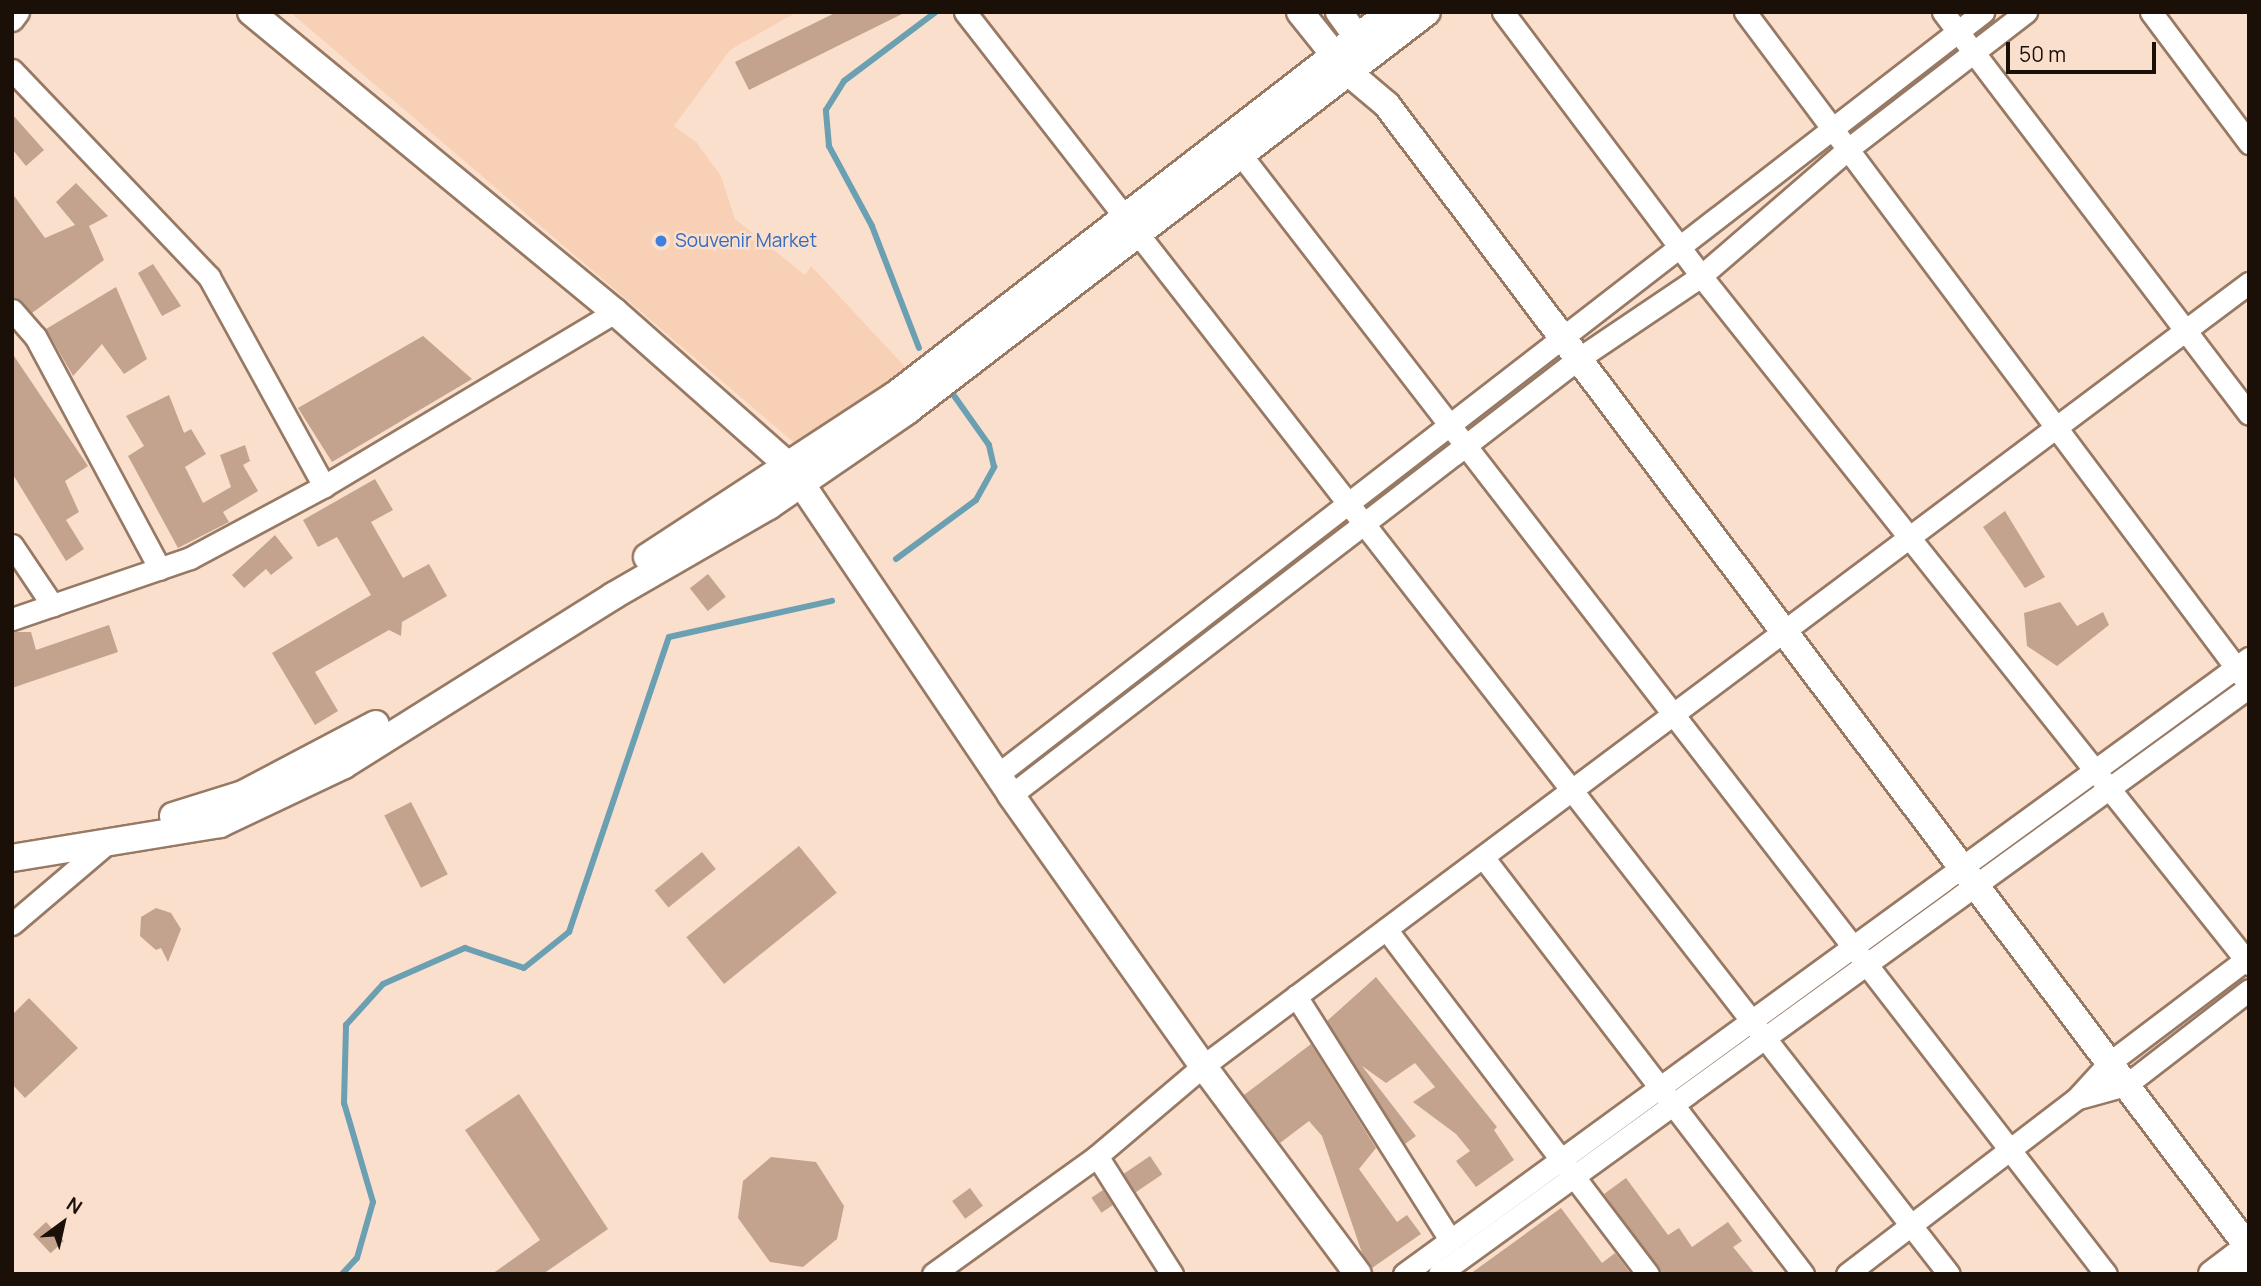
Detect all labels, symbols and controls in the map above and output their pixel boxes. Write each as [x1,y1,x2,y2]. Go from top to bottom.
scale bar [2009,28,2160,72]
text: 50 m [2019,40,2066,68]
place label: Souvenir Market [675,230,817,252]
marker: Souvenir Market [653,233,669,249]
north arrow [28,1188,98,1258]
text: N [62,1191,87,1220]

